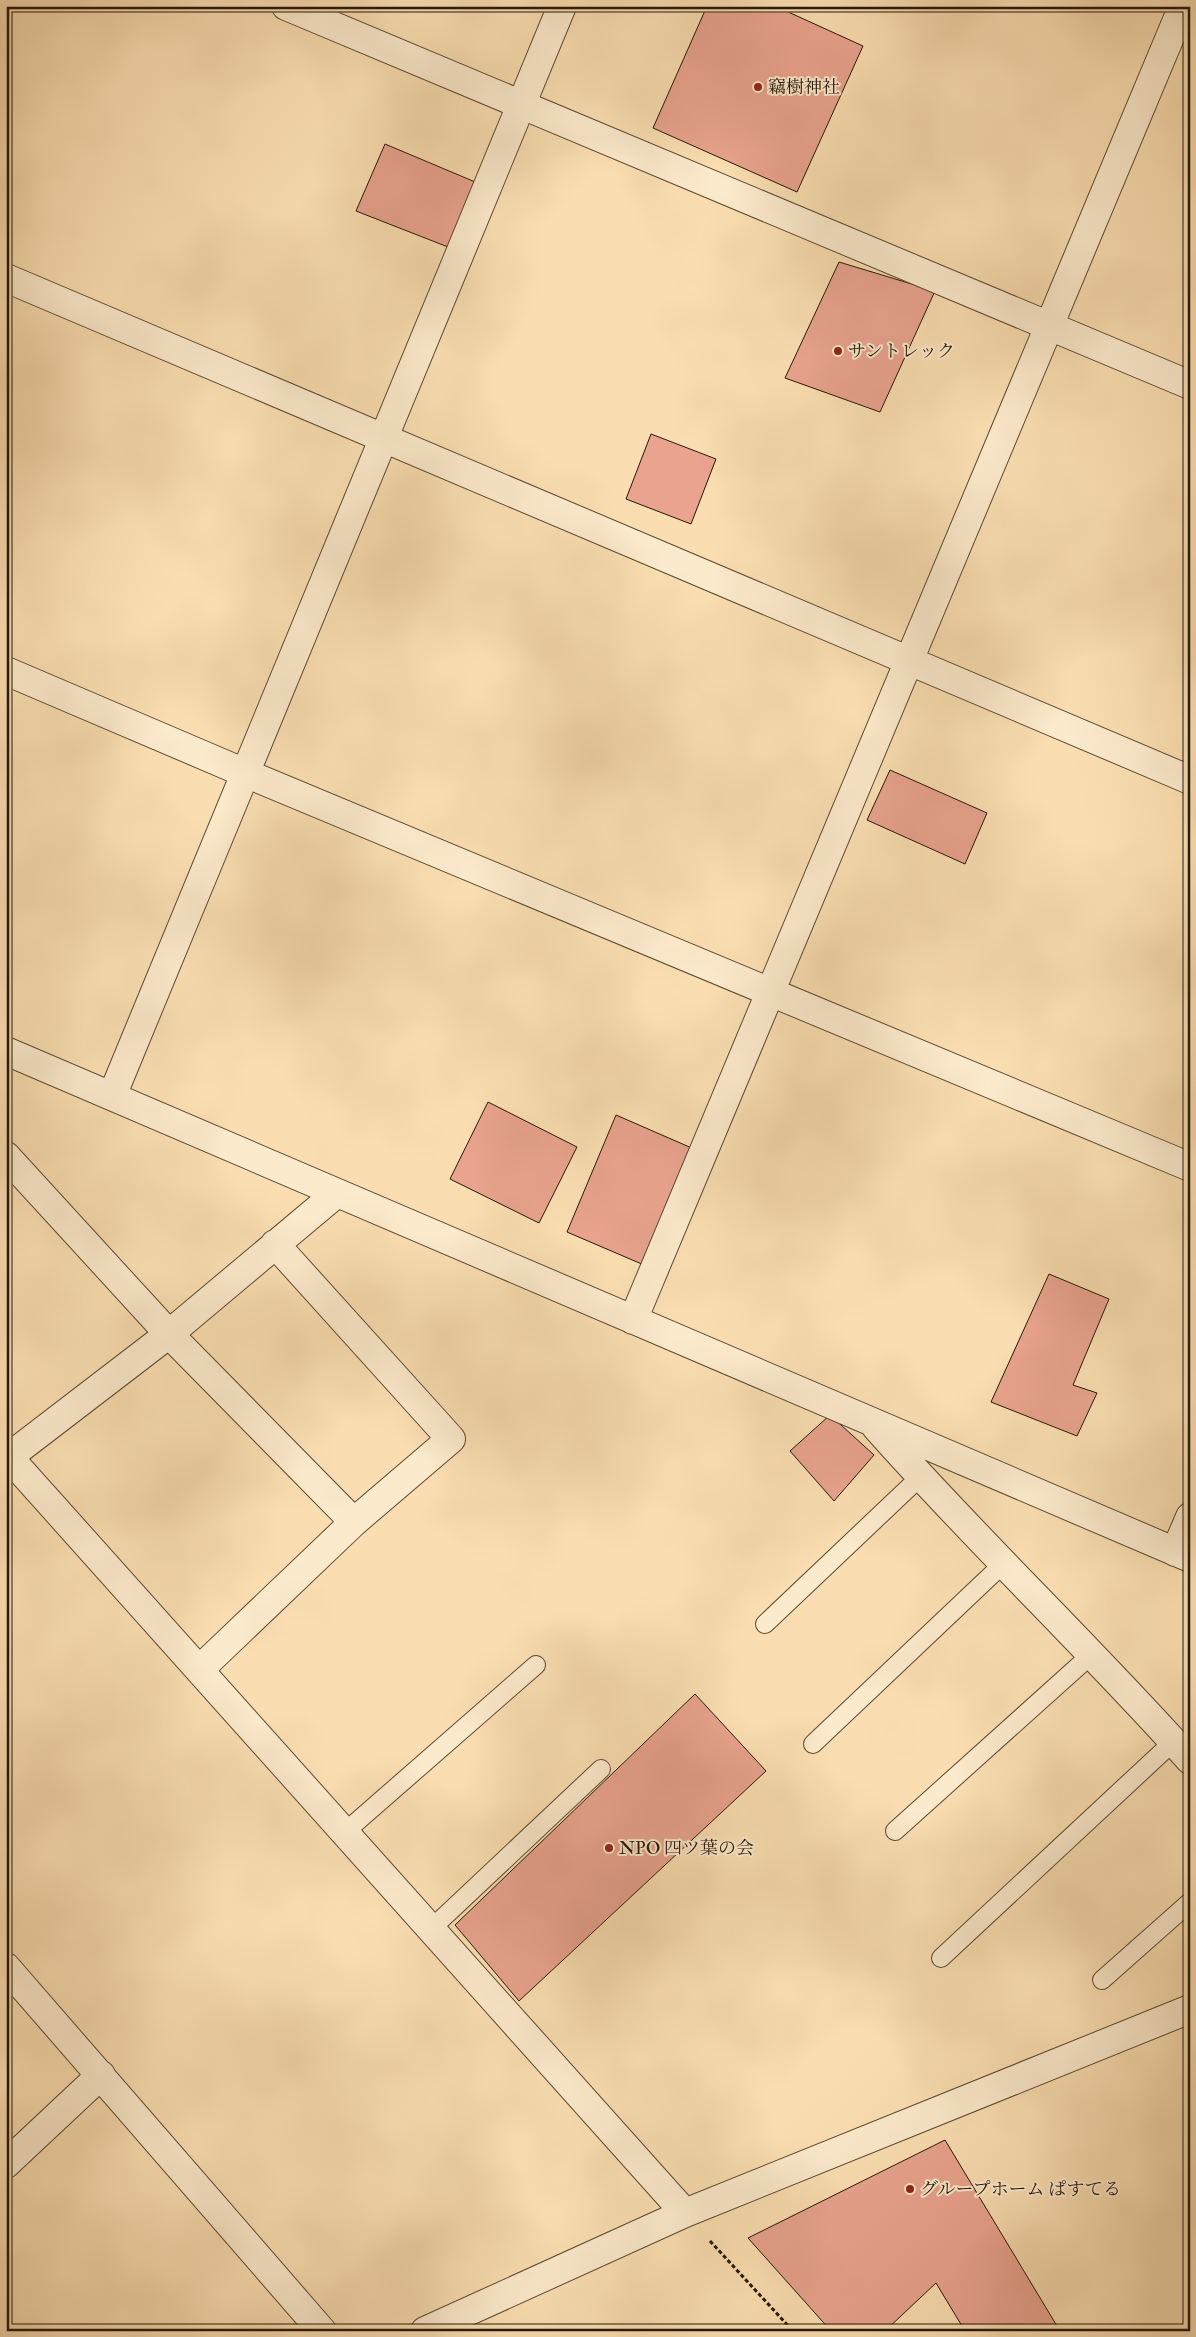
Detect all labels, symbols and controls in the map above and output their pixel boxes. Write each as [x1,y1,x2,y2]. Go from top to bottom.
place label: 竊樹神社 [768,76,840,99]
marker: 竊樹神社 [752,81,764,93]
place label: サントレック [848,340,955,363]
marker: サントレック [832,345,844,357]
place label: NPO 四ツ葉の会 [619,1837,754,1860]
marker: NPO 四ツ葉の会 [603,1842,615,1854]
place label: グループホーム ぱすてる [920,2178,1121,2201]
marker: グループホーム ぱすてる [904,2183,916,2195]

